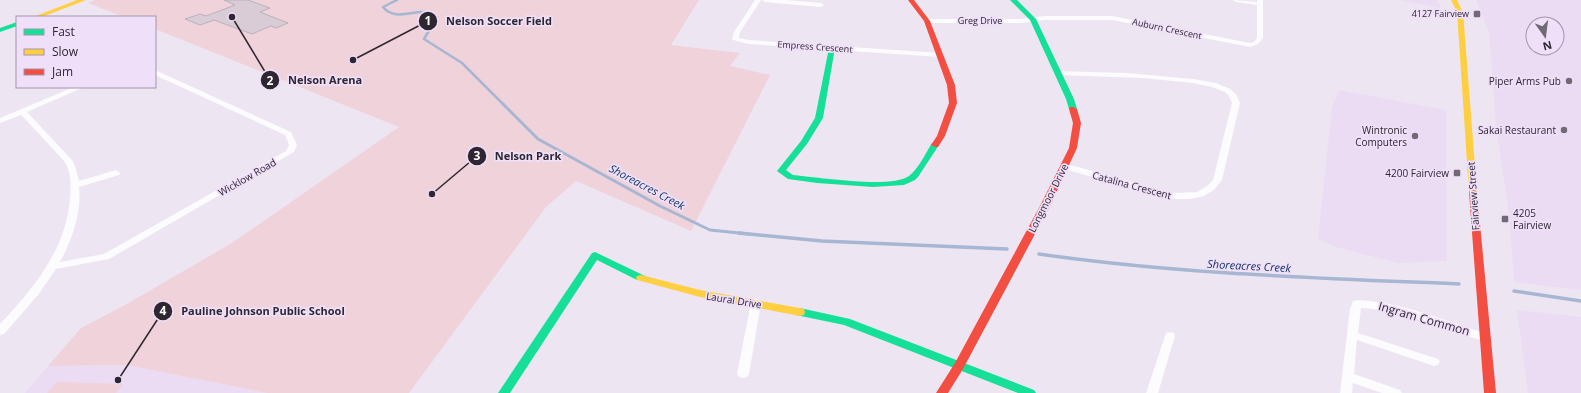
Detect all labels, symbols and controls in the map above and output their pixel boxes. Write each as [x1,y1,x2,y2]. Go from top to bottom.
place label: 4127 Fairview [1412,7,1469,20]
marker: 4127 Fairview [1472,9,1482,19]
callout: Nelson Soccer Field [418,10,560,33]
text: 1 [425,12,431,29]
text: Nelson Soccer Field [446,13,552,28]
street label: Greg Drive [958,14,1002,27]
street label: Auburn Crescent [1131,15,1203,42]
legend [16,16,156,88]
north arrow [1525,16,1565,56]
text: Fast [52,23,75,40]
street label: Empress Crescent [777,37,853,56]
text: N [1541,38,1554,55]
text: Slow [52,43,79,60]
text: Jam [51,63,73,80]
callout: Nelson Arena [260,69,370,92]
text: 2 [267,72,274,89]
text: Nelson Arena [288,72,362,87]
place label: Piper Arms Pub [1489,74,1561,88]
marker: Piper Arms Pub [1564,76,1574,86]
place label: Wintronic Computers [1355,123,1407,149]
place label: Sakai Restaurant [1478,123,1556,137]
marker: Sakai Restaurant [1559,125,1569,135]
marker: Wintronic Computers [1410,131,1420,141]
callout: Nelson Park [467,144,569,167]
text: 3 [474,147,481,164]
text: Nelson Park [495,148,561,163]
street label: Wicklow Road [216,155,278,199]
water label: Shoreacres Creek [607,160,688,213]
street label: Longmoor Drive [1025,161,1071,235]
street label: Fairview Street [1464,161,1482,231]
place label: 4200 Fairview [1385,166,1449,180]
street label: Catalina Crescent [1091,168,1173,202]
marker: 4200 Fairview [1452,168,1462,178]
place label: 4205 Fairview [1513,206,1551,232]
marker: 4205 Fairview [1500,214,1510,224]
water label: Shoreacres Creek [1207,256,1292,275]
street label: Laural Drive [705,289,763,311]
street label: Ingram Common [1376,297,1472,340]
callout: Pauline Johnson Public School [153,300,353,323]
text: 4 [160,302,167,319]
text: Pauline Johnson Public School [181,303,345,318]

